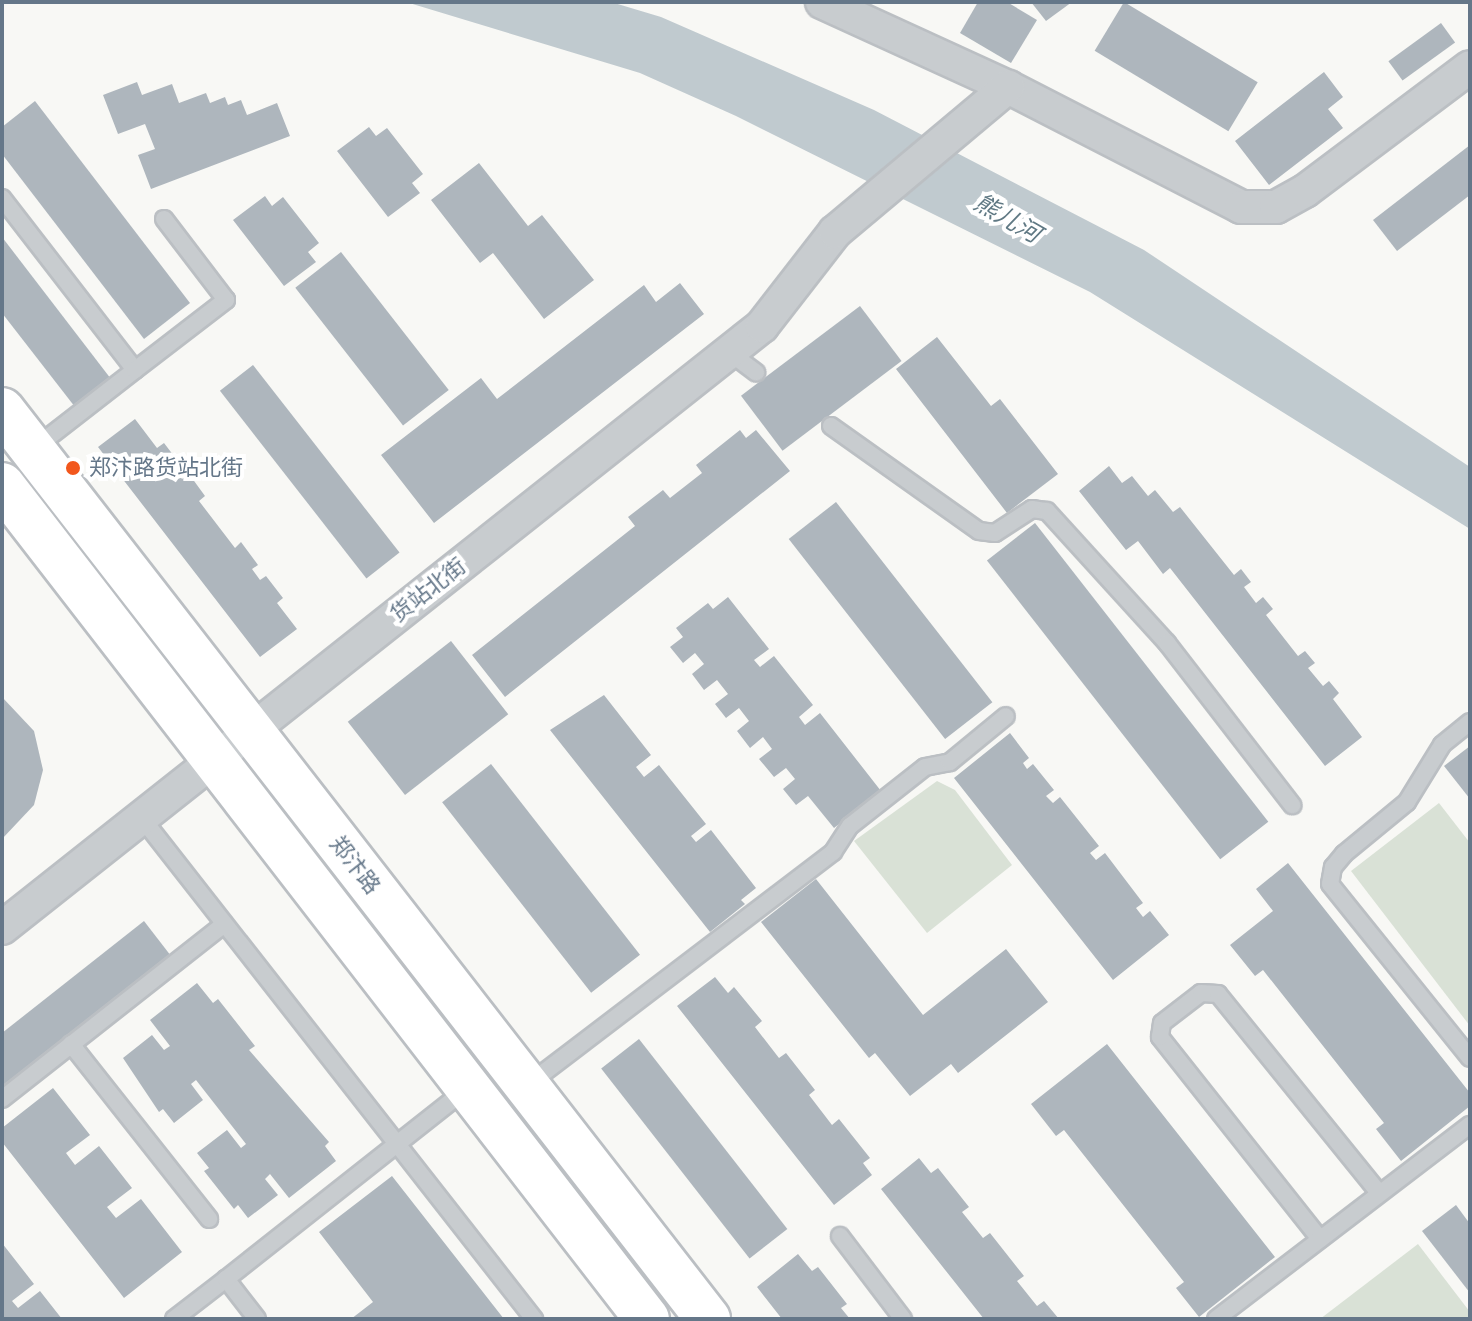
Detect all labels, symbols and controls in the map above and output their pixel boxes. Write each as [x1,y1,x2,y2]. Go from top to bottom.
water label: 熊儿河 [969,189,1045,249]
place label: 郑汴路货站北街 [89,455,243,481]
marker: 郑汴路货站北街 [64,459,82,477]
street label: 货站北街 [385,553,471,627]
street label: 郑汴路 [324,831,386,899]

